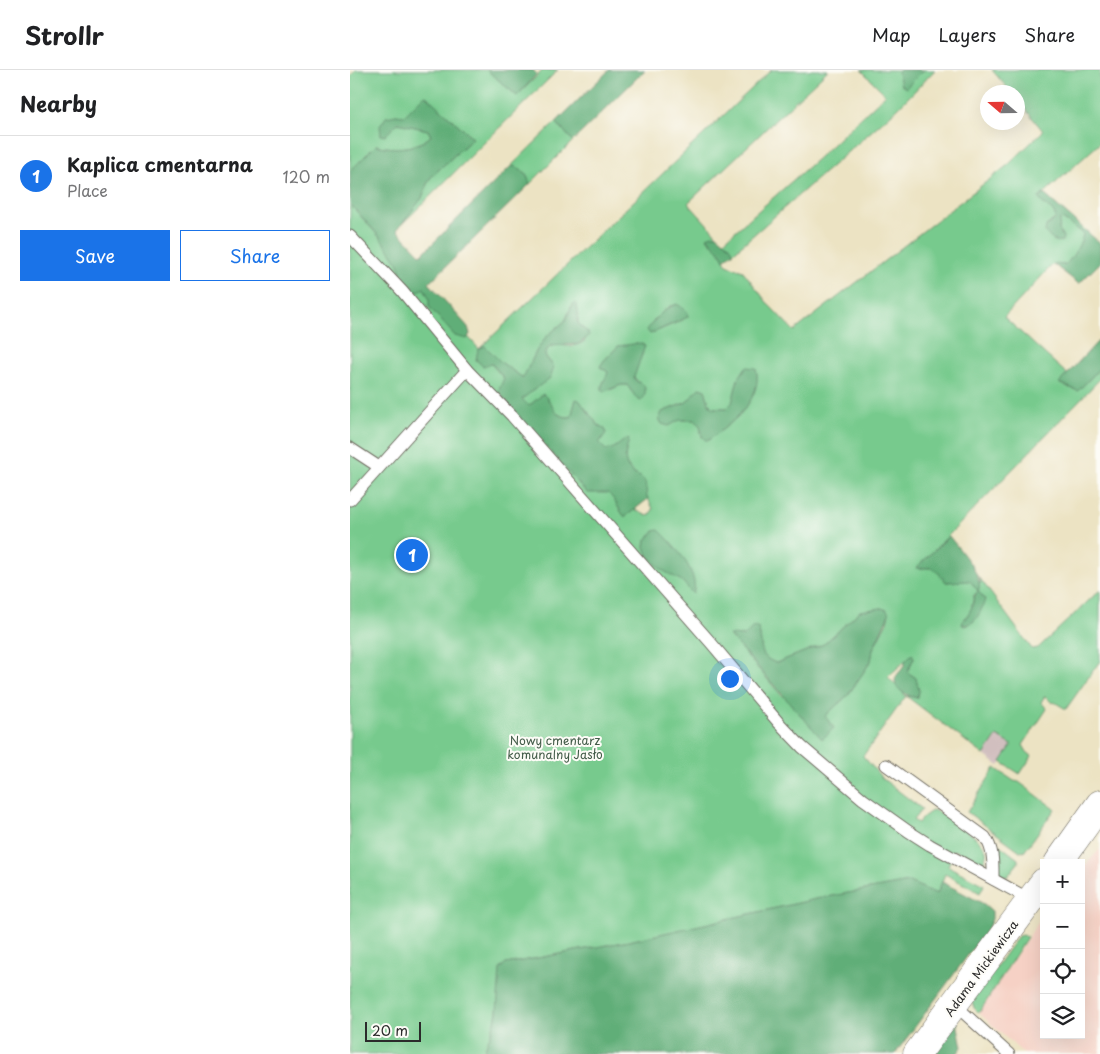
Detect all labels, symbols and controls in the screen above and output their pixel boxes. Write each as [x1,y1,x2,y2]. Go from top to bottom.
text: Strollr [25,17,104,53]
text: Map [872,21,911,48]
text: Layers [939,21,996,48]
text: Share [1024,21,1075,48]
north arrow [980,85,1025,130]
text: Nearby [20,87,97,119]
text: Kaplica cmentarna [67,150,253,178]
text: 1 [32,164,40,188]
text: 120 m [283,164,330,188]
text: Place [67,178,108,202]
button: Save [20,230,170,281]
button: Share [180,230,330,281]
pin: 1 [396,536,428,574]
your location [717,666,743,692]
park label: Nowy cmentarz komunalny Jasło [507,731,603,763]
map controls [1040,859,1085,1039]
button: + [1040,859,1085,904]
button: − [1040,904,1085,949]
street label: Adama Mickiewicza [940,916,1022,1020]
button: locate [1040,949,1085,994]
button: layers [1040,994,1085,1039]
scale bar [365,1019,421,1042]
text: 20 m [372,1020,408,1041]

